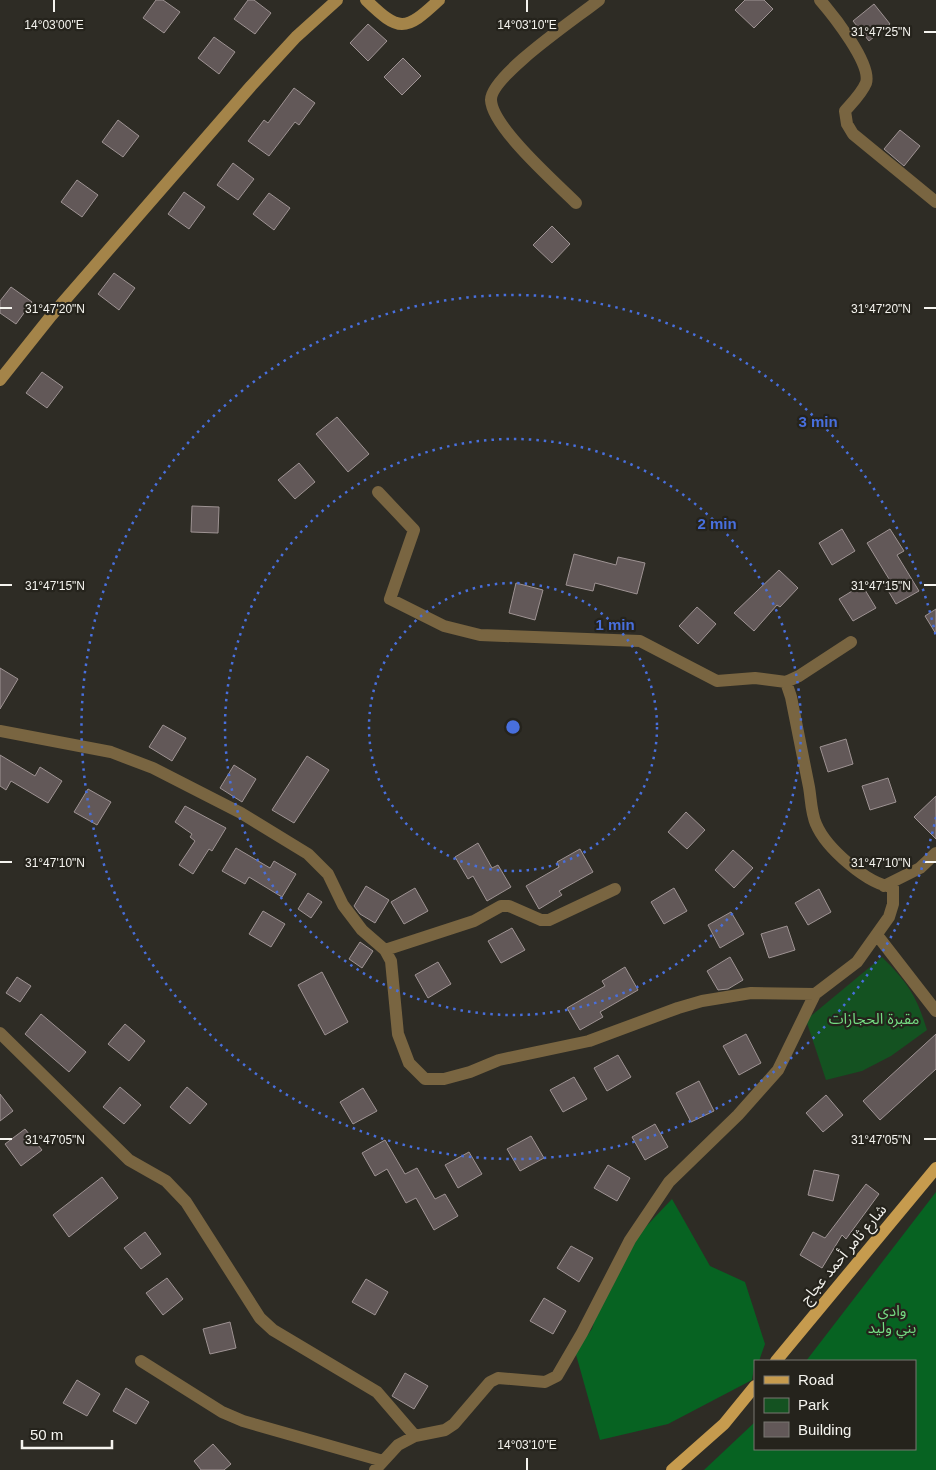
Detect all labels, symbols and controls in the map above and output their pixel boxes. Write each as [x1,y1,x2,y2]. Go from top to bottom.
text: 14°03'00"E [24,18,84,32]
text: 14°03'10"E [497,18,557,32]
text: 31°47'25"N [851,25,911,39]
text: 31°47'20"N [25,302,85,316]
text: 31°47'20"N [851,302,911,316]
text: 3 min [798,413,838,430]
text: 2 min [697,515,737,532]
text: 31°47'15"N [25,579,85,593]
text: 31°47'15"N [851,579,911,593]
text: 1 min [595,616,635,633]
centre of rings [504,718,522,736]
text: 31°47'10"N [25,856,85,870]
text: 31°47'10"N [851,856,911,870]
park label: مقبرة الحجازات [829,1010,919,1028]
text: 31°47'05"N [25,1133,85,1147]
text: 31°47'05"N [851,1133,911,1147]
street label: شارع ثامر أحمد عجاج [796,1201,893,1310]
park label: وادي بني وليد [868,1302,916,1339]
legend [754,1360,916,1450]
text: Road [798,1371,834,1388]
text: Park [798,1396,829,1413]
scale bar [22,1418,112,1450]
text: Building [798,1421,851,1438]
text: 50 m [30,1426,63,1443]
text: 14°03'10"E [497,1438,557,1452]

